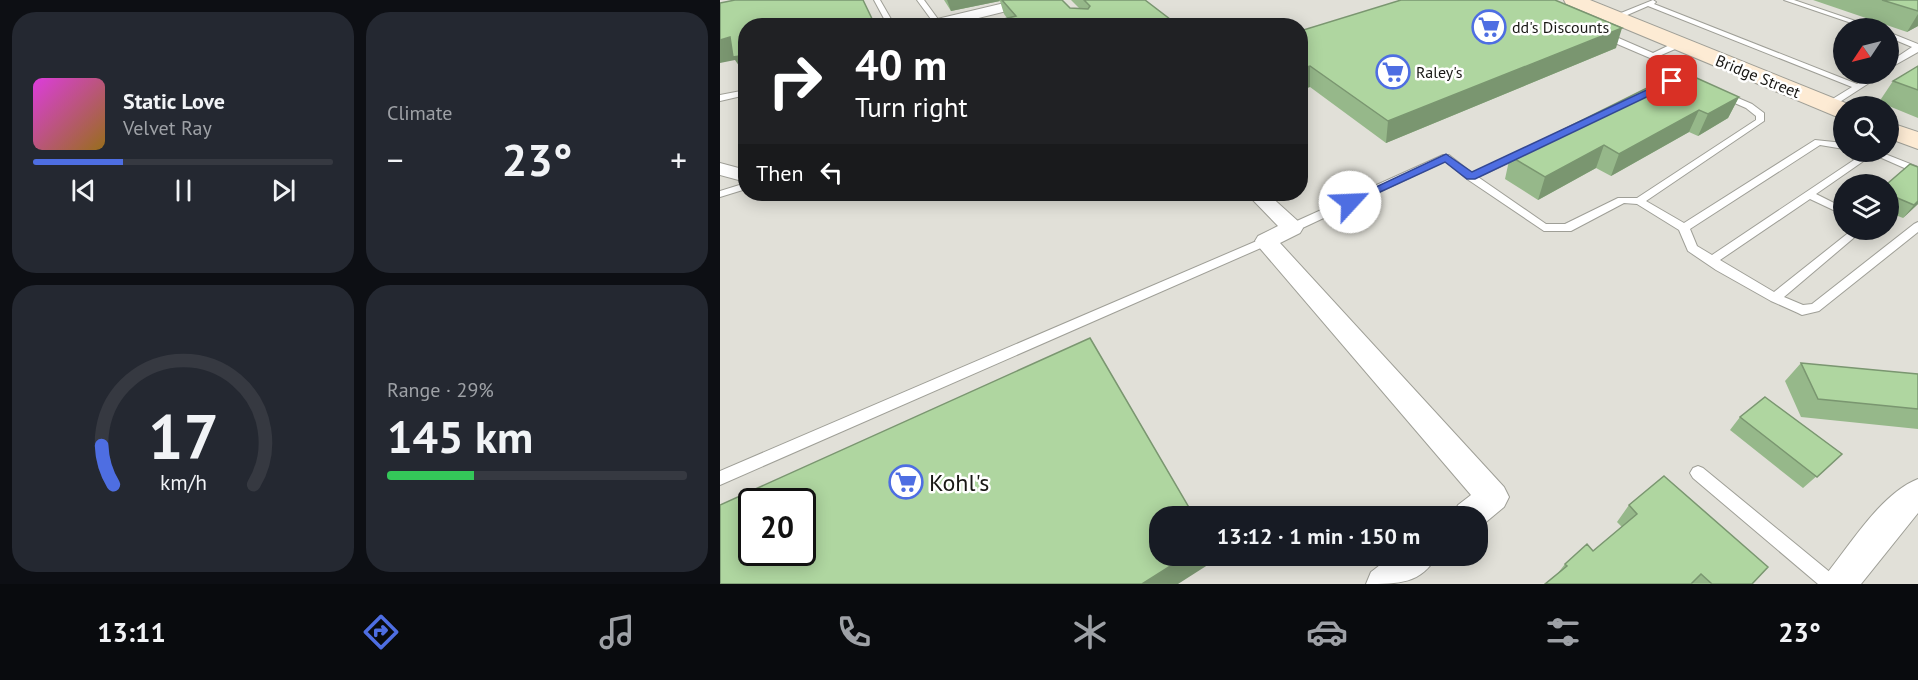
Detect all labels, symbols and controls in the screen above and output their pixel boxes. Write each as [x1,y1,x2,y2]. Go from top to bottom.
supermarket icon: dd's Discounts [1471,9,1507,45]
place label: dd's Discounts [1512,17,1609,37]
north arrow [1833,18,1899,84]
map controls [1833,18,1899,240]
text: 40 m [855,37,947,92]
icon: right [756,42,834,120]
street label: Bridge Street [1713,50,1804,102]
supermarket icon: Raley's [1375,54,1411,90]
pin [1646,55,1697,106]
place label: Raley's [1416,62,1463,82]
icon: arrive [1655,64,1688,97]
text: Static Love [123,87,225,115]
text: Turn right [855,90,968,124]
button: search [1833,96,1899,162]
text: Climate [387,100,453,126]
text: Velvet Ray [123,115,212,141]
text: 23° [502,130,572,188]
text: − [387,138,404,181]
text: + [670,138,687,181]
icon: left [815,156,848,189]
text: Then [756,159,803,187]
position arrow [1318,170,1382,234]
icon: previous [67,174,100,207]
icon: pause [167,174,200,207]
icon: next [267,174,300,207]
button: layers [1833,174,1899,240]
text: Range · 29% [387,377,494,403]
text: 17 [148,395,218,476]
text: 145 km [387,407,533,465]
supermarket icon: Kohl's [888,464,924,500]
place label: Kohl's [929,467,989,498]
text: km/h [159,469,206,497]
speed limit sign: 20 [738,488,816,566]
text: 13:12 · 1 min · 150 m [1217,522,1420,550]
icon: directions [360,611,402,653]
icon: music [596,611,638,653]
icon: phone [833,611,875,653]
icon: climate [1069,611,1111,653]
icon: car [1306,611,1348,653]
icon: filters [1542,611,1584,653]
text: 13:11 [97,615,166,649]
text: 23° [1778,615,1821,649]

